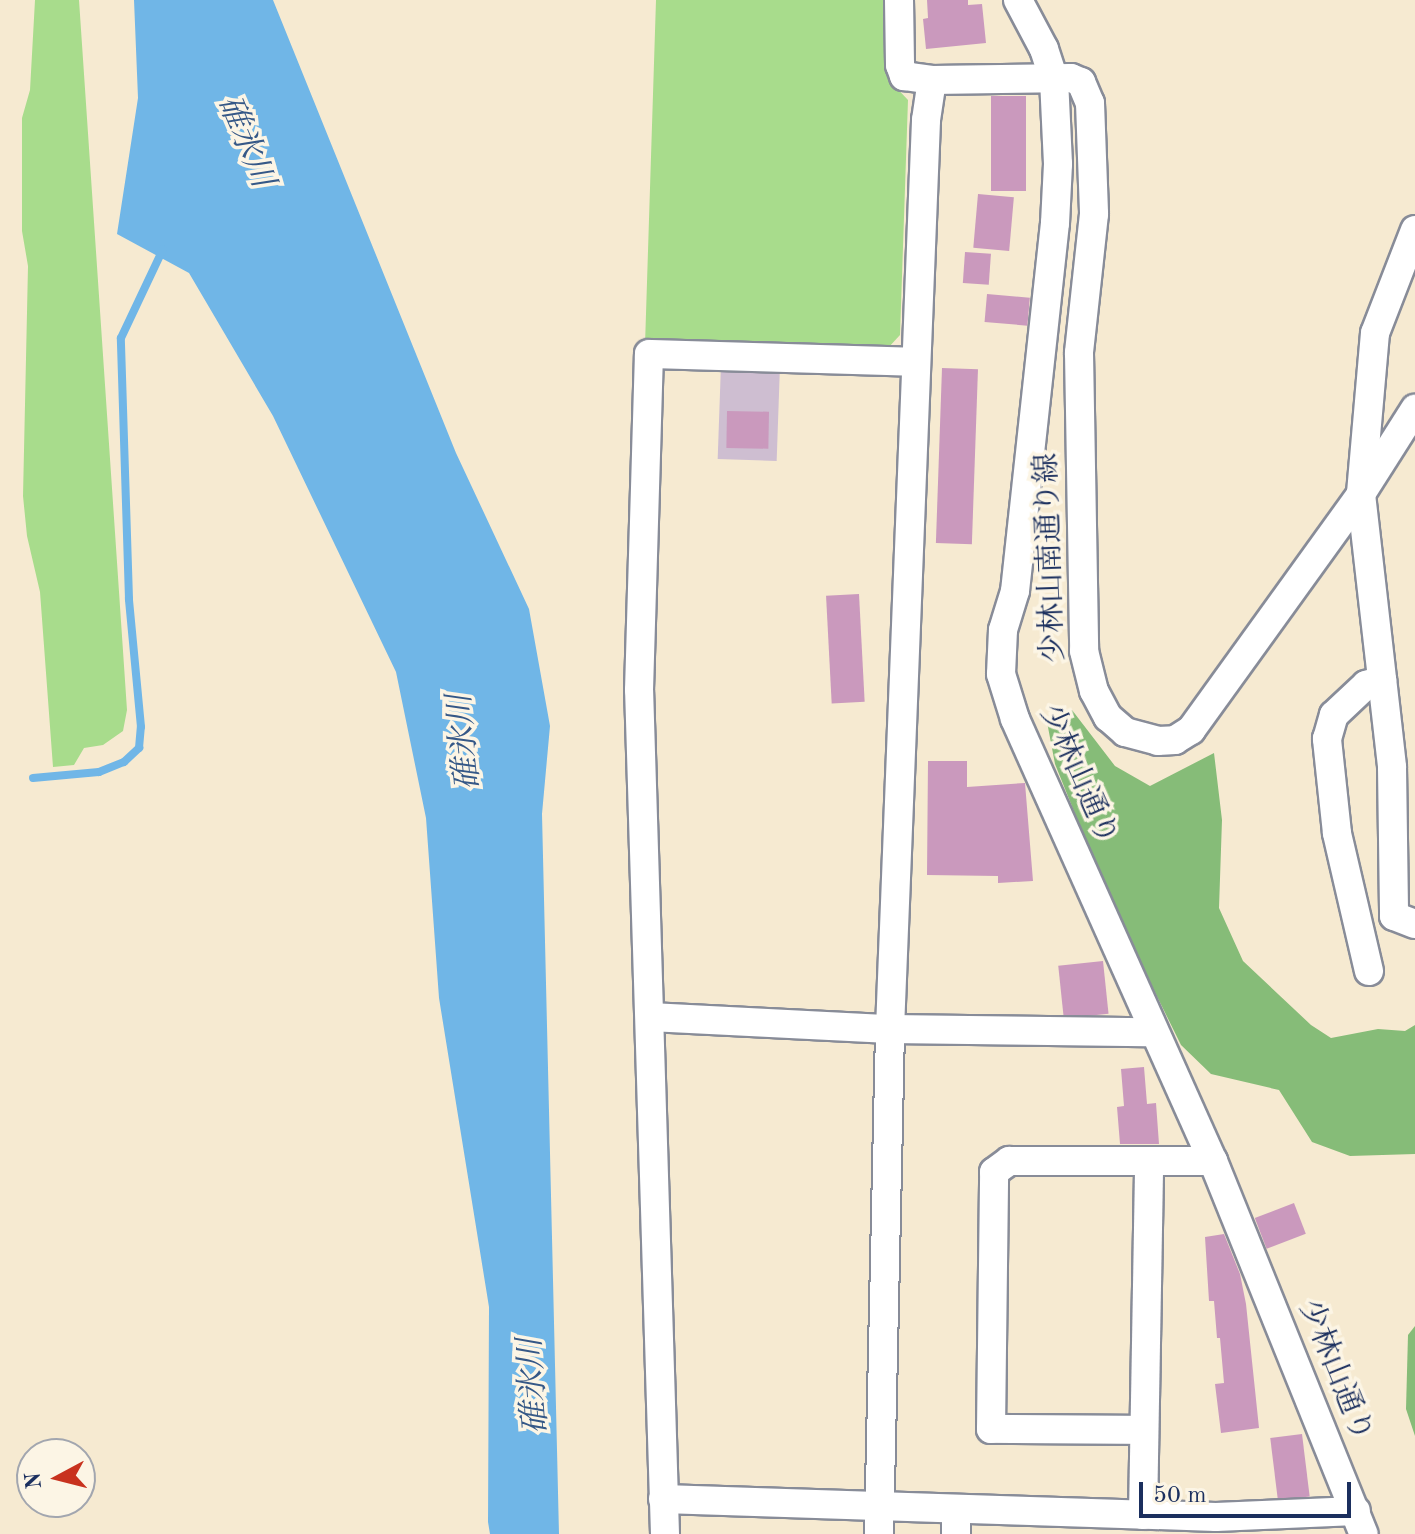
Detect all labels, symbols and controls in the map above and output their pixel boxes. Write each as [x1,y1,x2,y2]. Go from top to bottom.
water label: 碓氷川 [208,90,280,194]
street label: 少林山南通り線 [1029,452,1073,664]
water label: 碓氷川 [442,692,490,792]
street label: 少林山通り [1031,699,1125,851]
street label: 少林山通り [1290,1295,1380,1447]
water label: 碓氷川 [512,1337,558,1435]
north arrow [16,1438,96,1518]
scale bar [1143,1466,1355,1516]
text: N [22,1471,46,1490]
text: 50 m [1153,1484,1207,1508]

